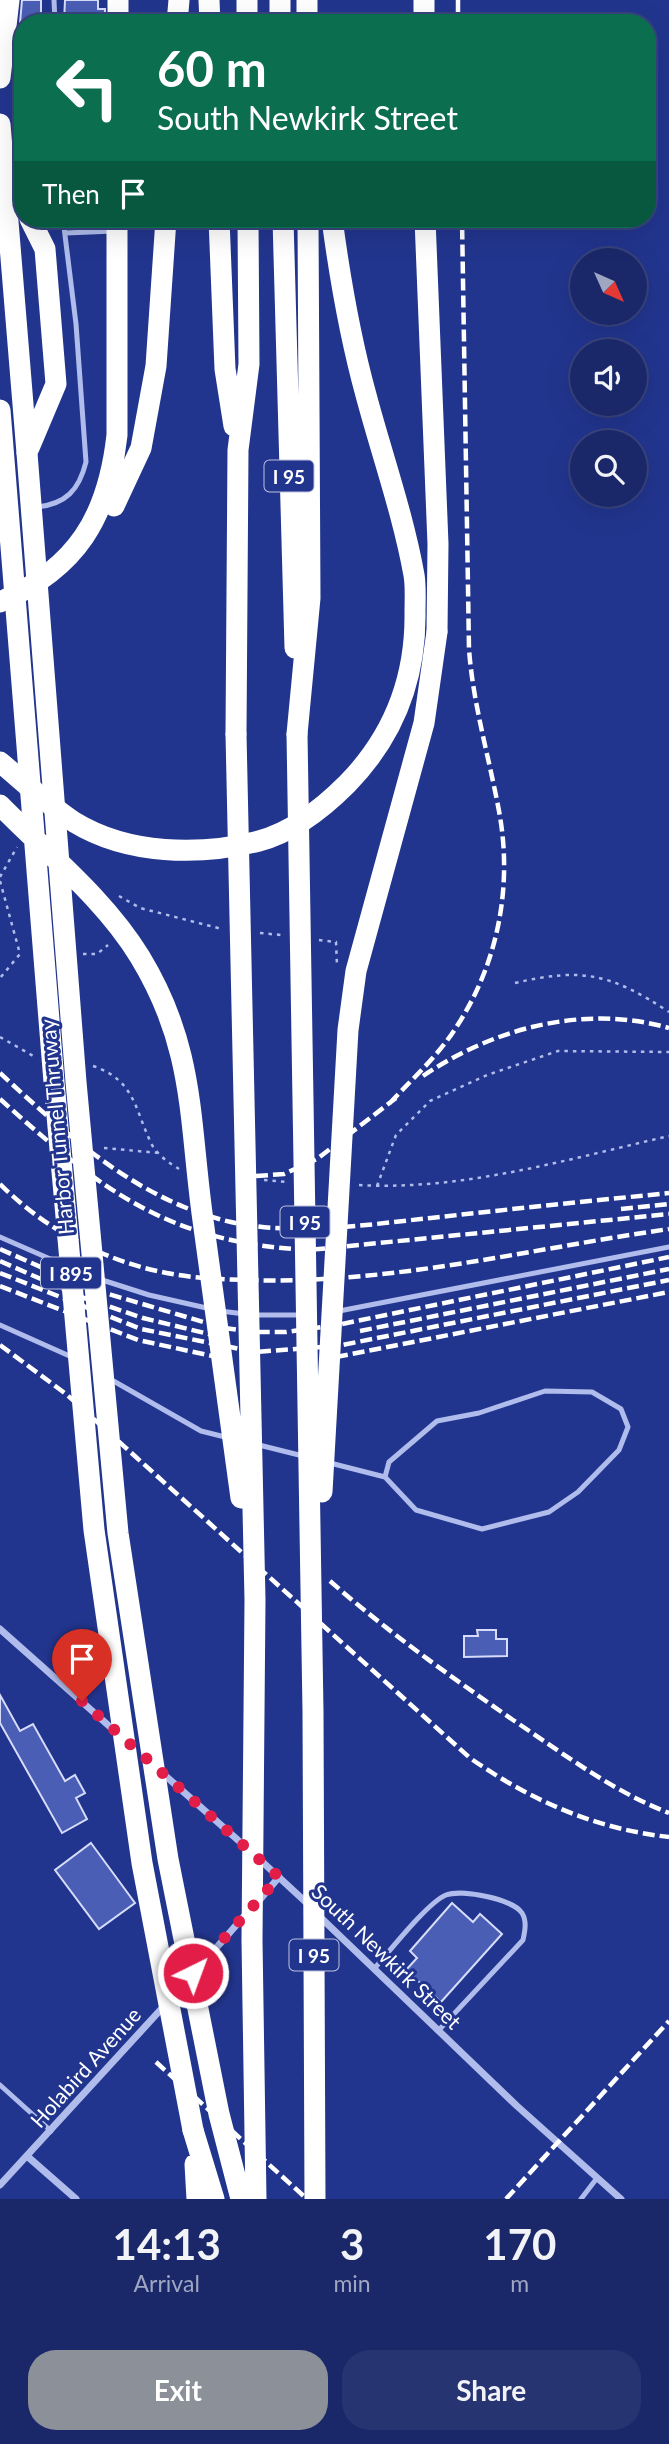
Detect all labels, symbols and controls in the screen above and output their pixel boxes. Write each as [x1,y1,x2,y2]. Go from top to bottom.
text: 60 m [157,39,267,97]
icon: left [42,42,133,133]
text: South Newkirk Street [157,98,458,137]
icon: arrive [114,175,152,213]
text: Then [42,178,100,210]
north arrow [570,248,648,326]
map controls [570,248,647,507]
button: sound [570,339,647,416]
button: search [570,430,647,507]
road number: I 95 [264,461,314,491]
street label: Harbor Tunnel Thruway [34,1018,78,1236]
road number: I 95 [280,1206,330,1238]
road number: I 895 [41,1258,101,1288]
pin [52,1629,112,1701]
icon: arrive [63,1640,101,1678]
street label: South Newkirk Street [307,1878,467,2034]
position arrow [156,1936,230,2010]
road number: I 95 [290,1940,338,1970]
street label: Holabird Avenue [25,2002,145,2132]
text: 14:13 [113,2219,221,2269]
text: 3 [340,2219,364,2269]
text: 170 [483,2219,556,2269]
text: Arrival [134,2269,200,2297]
text: min [333,2269,371,2297]
text: m [510,2269,529,2297]
button: Exit [28,2350,328,2430]
button: Share [342,2350,641,2430]

